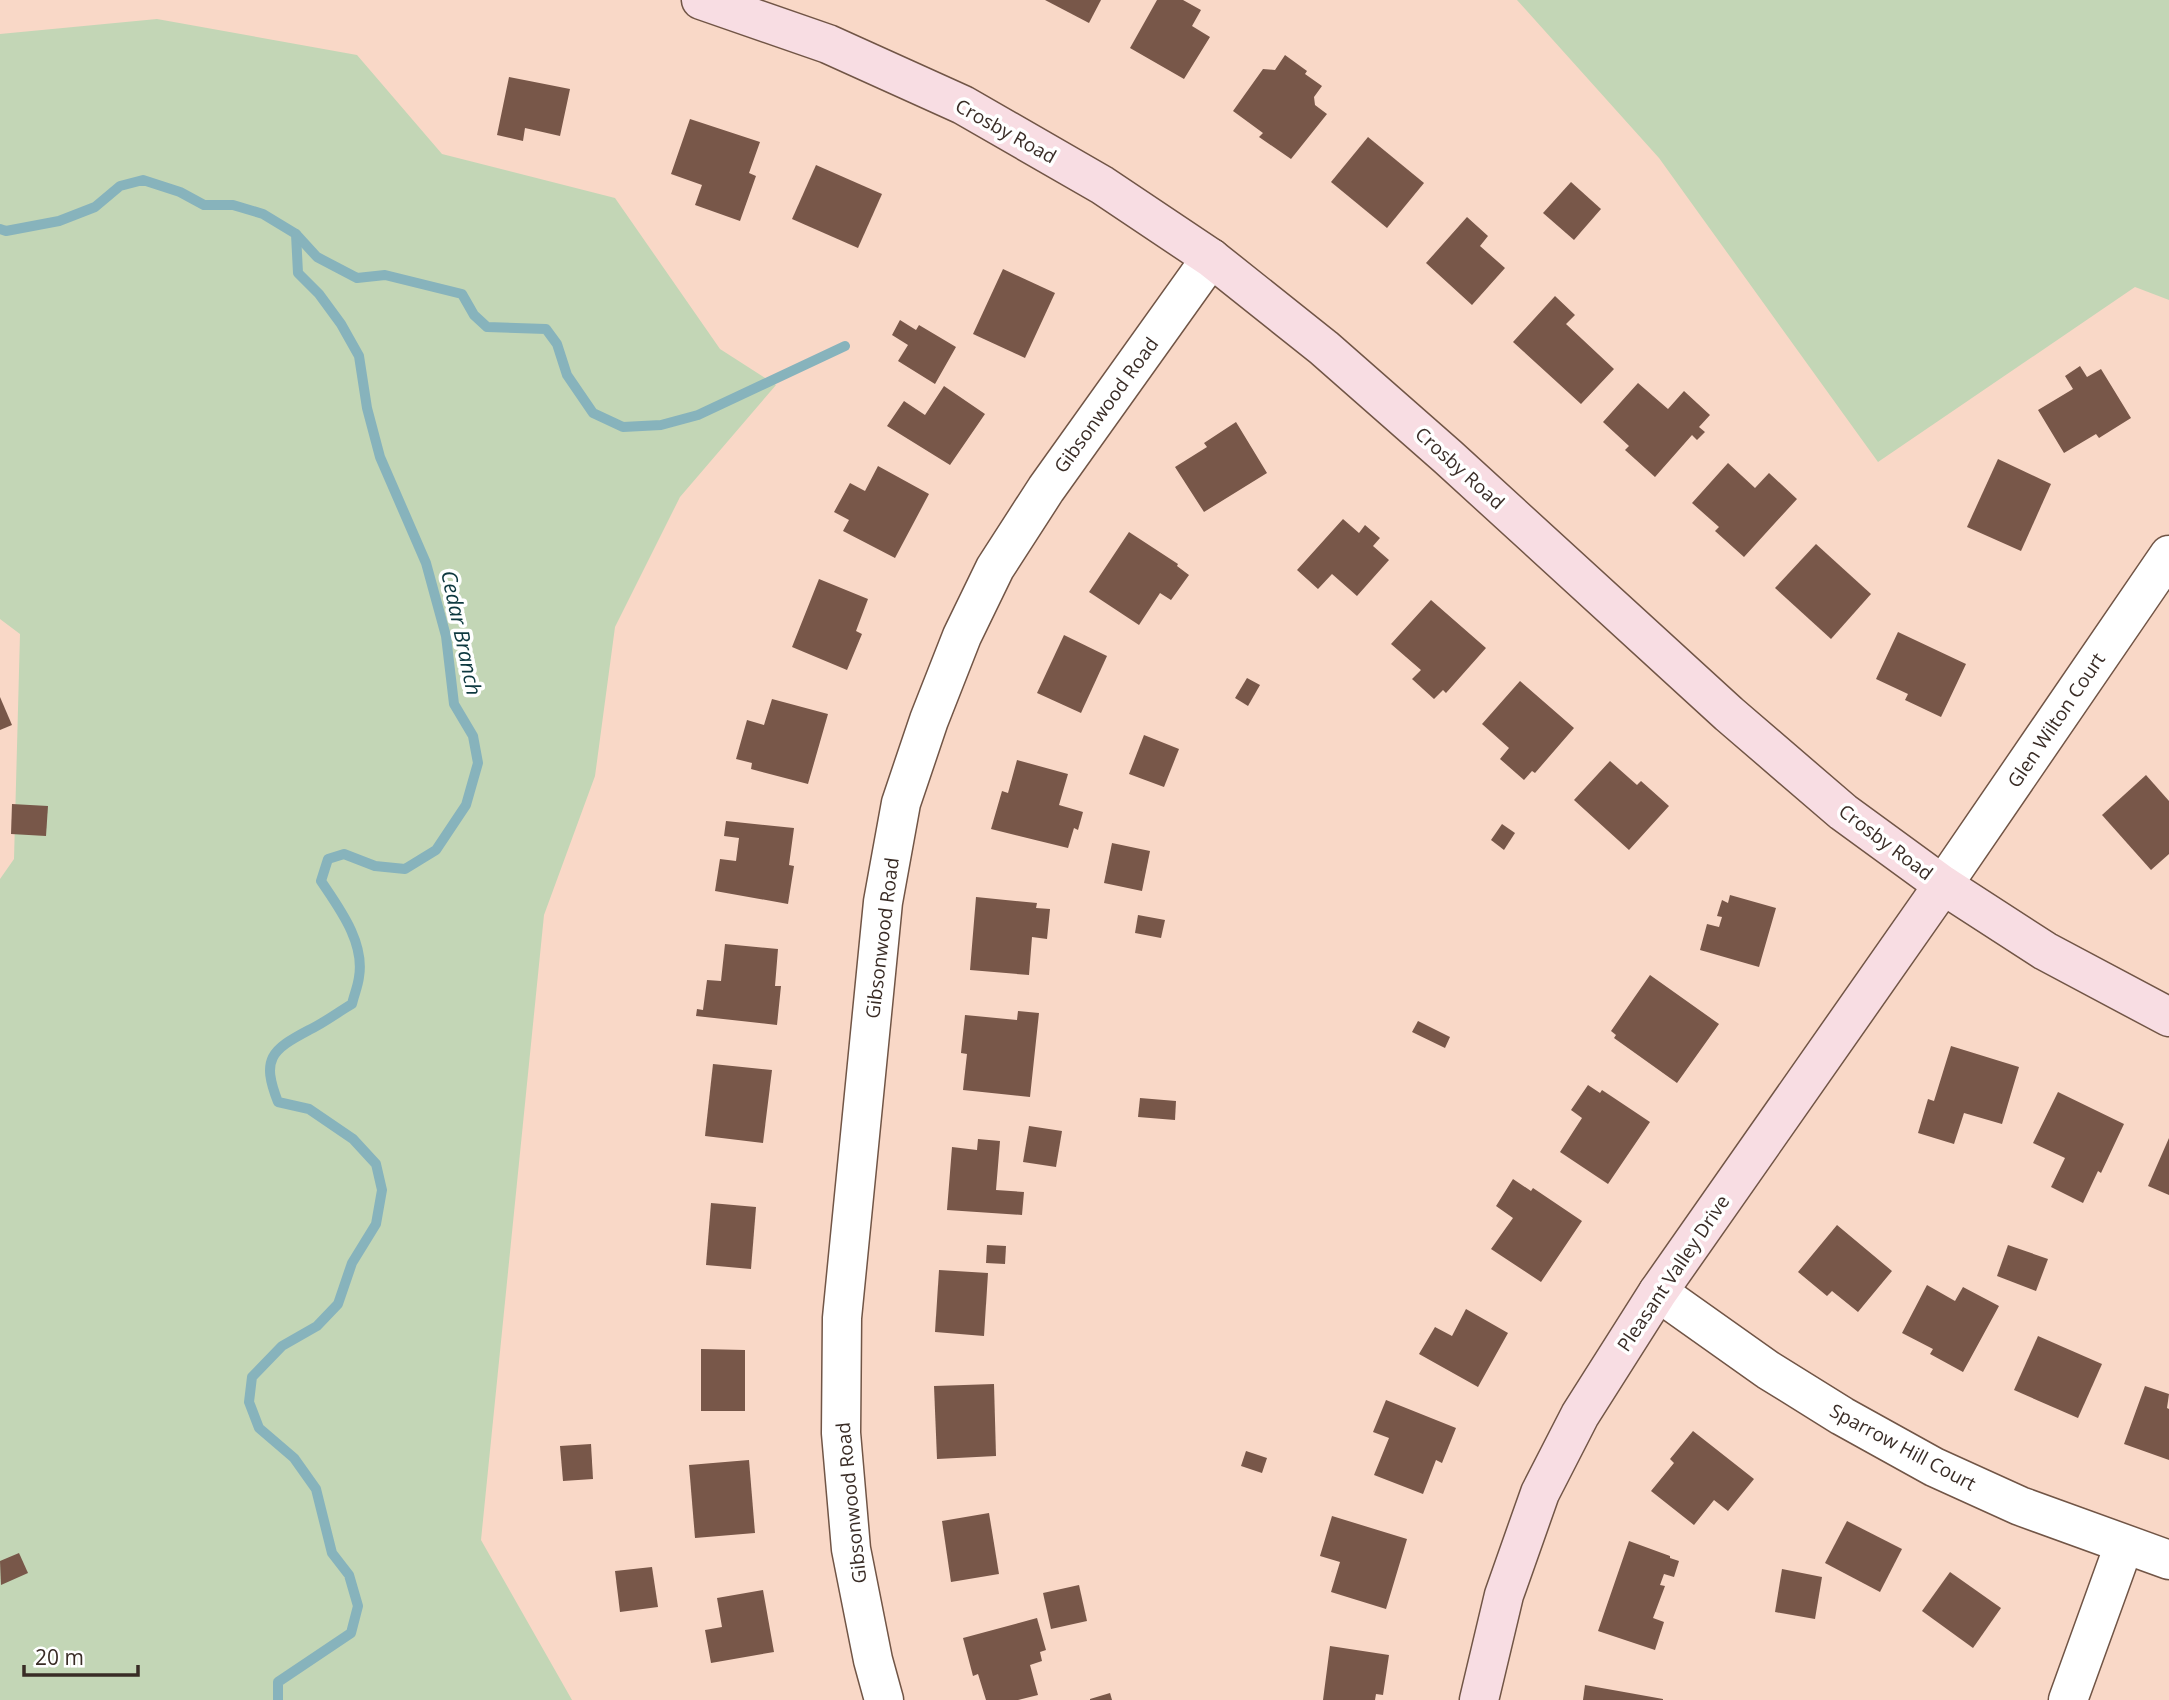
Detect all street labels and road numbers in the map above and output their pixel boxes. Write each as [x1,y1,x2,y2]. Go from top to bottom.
street label: Crosby Road [951,93,1061,169]
street label: Gibsonwood Road [1048,332,1164,478]
street label: Crosby Road [1410,421,1510,515]
street label: Glen Wilton Court [2001,647,2111,793]
street label: Crosby Road [1834,798,1938,886]
street label: Gibsonwood Road [859,856,905,1020]
street label: Pleasant Valley Drive [1611,1190,1735,1356]
street label: Sparrow Hill Court [1825,1397,1981,1497]
street label: Gibsonwood Road [830,1421,872,1585]

